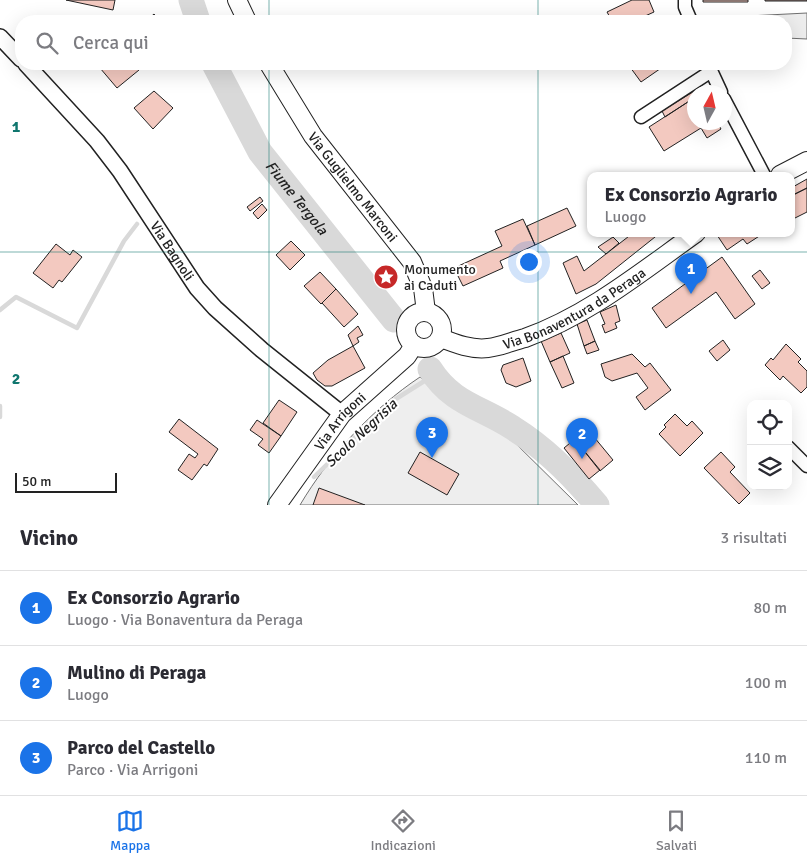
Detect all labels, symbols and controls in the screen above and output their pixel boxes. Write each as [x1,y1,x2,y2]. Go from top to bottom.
search box [15,15,792,70]
icon: search [33,29,61,57]
text: Cerca qui [73,31,149,55]
north arrow [687,85,732,130]
text: 1 [12,117,21,137]
street label: Via Guglielmo Marconi [304,129,401,246]
water label: Fiume Tergola [262,157,332,239]
popup [587,172,795,237]
text: Ex Consorzio Agrario [604,183,778,207]
text: Luogo [604,207,646,227]
street label: Via Bagnoli [146,218,198,284]
your location [516,249,542,275]
pin: 1 [675,253,707,294]
place label: Monumento ai Caduti [404,261,476,294]
place icon: Monumento ai Caduti [373,264,399,290]
street label: Via Bonaventura da Peraga [501,264,649,353]
text: 2 [12,369,20,389]
street label: Via Arrigoni [311,389,369,454]
water label: Scolo Negrisia [321,395,401,471]
map controls [747,400,792,490]
button: locate [747,400,792,445]
pin: 3 [416,417,448,458]
pin: 2 [566,418,598,459]
button: layers [747,445,792,490]
scale bar [15,470,118,493]
text: 50 m [22,473,51,490]
text: Vicino [20,525,78,551]
text: 3 risultati [721,528,787,548]
text: Ex Consorzio Agrario [67,586,240,610]
text: 1 [32,598,40,618]
text: 80 m [753,598,787,618]
text: Luogo · Via Bonaventura da Peraga [67,610,303,630]
text: Mulino di Peraga [67,661,206,685]
text: 2 [32,673,40,693]
text: 100 m [745,673,787,693]
text: Luogo [67,685,109,705]
text: Parco del Castello [67,736,215,760]
text: 3 [32,748,40,768]
text: 110 m [745,748,787,768]
text: Parco · Via Arrigoni [67,760,198,780]
tab: Mappa [110,807,150,854]
tab: Indicazioni [371,807,436,854]
tab: Salvati [656,807,697,854]

